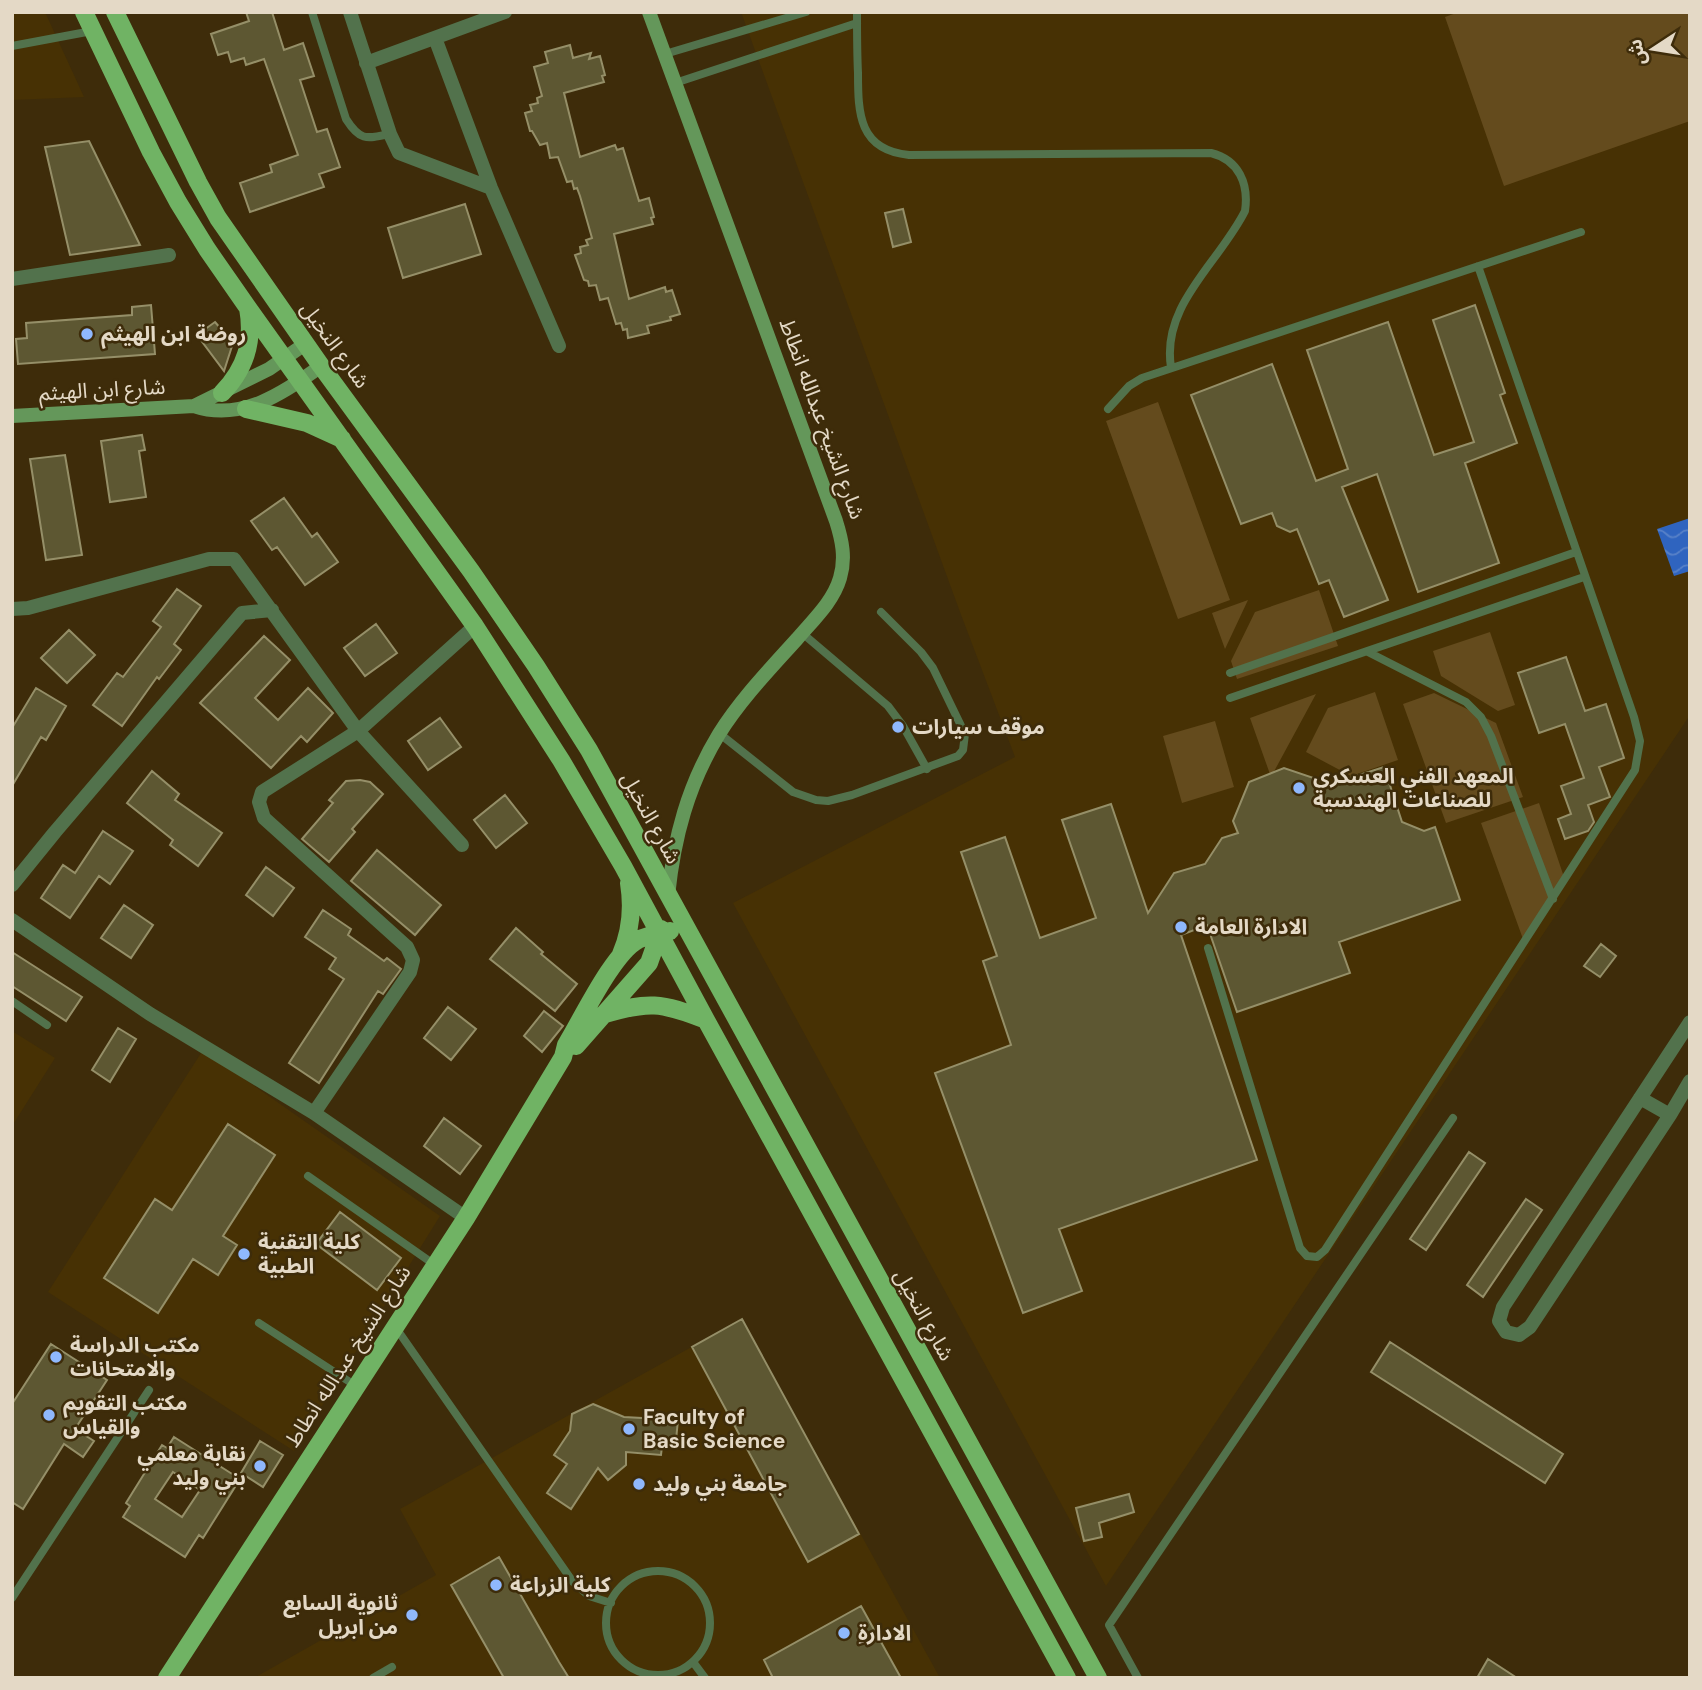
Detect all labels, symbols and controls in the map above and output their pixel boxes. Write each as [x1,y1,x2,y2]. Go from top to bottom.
north arrow [1618,14,1688,84]
text: ش [1622,37,1652,68]
street label: شارع النخيل [293,296,376,395]
street label: شارع الشيخ عبدالله انطاط [772,315,871,524]
place label: روضة ابن الهيثم [101,320,246,349]
marker: روضة ابن الهيثم [79,326,95,342]
street label: شارع ابن الهيثم [38,373,166,408]
place label: موقف سيارات [912,713,1045,741]
marker: موقف سيارات [890,719,906,735]
place label: المعهد الفني العسكري للصناعات الهندسية [1313,762,1514,814]
street label: شارع النخيل [613,767,688,869]
marker: المعهد الفني العسكري للصناعات الهندسية [1291,780,1307,796]
place label: الادارة العامة [1195,913,1307,941]
marker: الادارة العامة [1173,919,1189,935]
place label: كلية التقنية الطبية [258,1228,360,1280]
marker: كلية التقنية الطبية [236,1246,252,1262]
street label: شارع الشيخ عبدالله انطاط [279,1260,418,1453]
street label: شارع النخيل [886,1264,961,1366]
place label: مكتب الدراسة والامتحانات [70,1331,200,1383]
marker: مكتب الدراسة والامتحانات [48,1349,64,1365]
place label: مكتب التقويم والقياس [63,1389,188,1441]
place label: Faculty of Basic Science [643,1403,786,1455]
marker: مكتب التقويم والقياس [41,1407,57,1423]
marker: Faculty of Basic Science [621,1421,637,1437]
place label: نقابة معلمي بني وليد [137,1440,246,1495]
marker: نقابة معلمي بني وليد [252,1458,268,1474]
place label: جامعة بني وليد [653,1470,787,1501]
marker: جامعة بني وليد [631,1476,647,1492]
place label: كلية الزراعة [510,1571,611,1599]
marker: كلية الزراعة [488,1577,504,1593]
place label: ثانوية السابع من ابريل [283,1589,398,1641]
marker: ثانوية السابع من ابريل [404,1607,420,1623]
place label: ِالادارة [858,1619,911,1647]
marker: ِالادارة [836,1625,852,1641]

